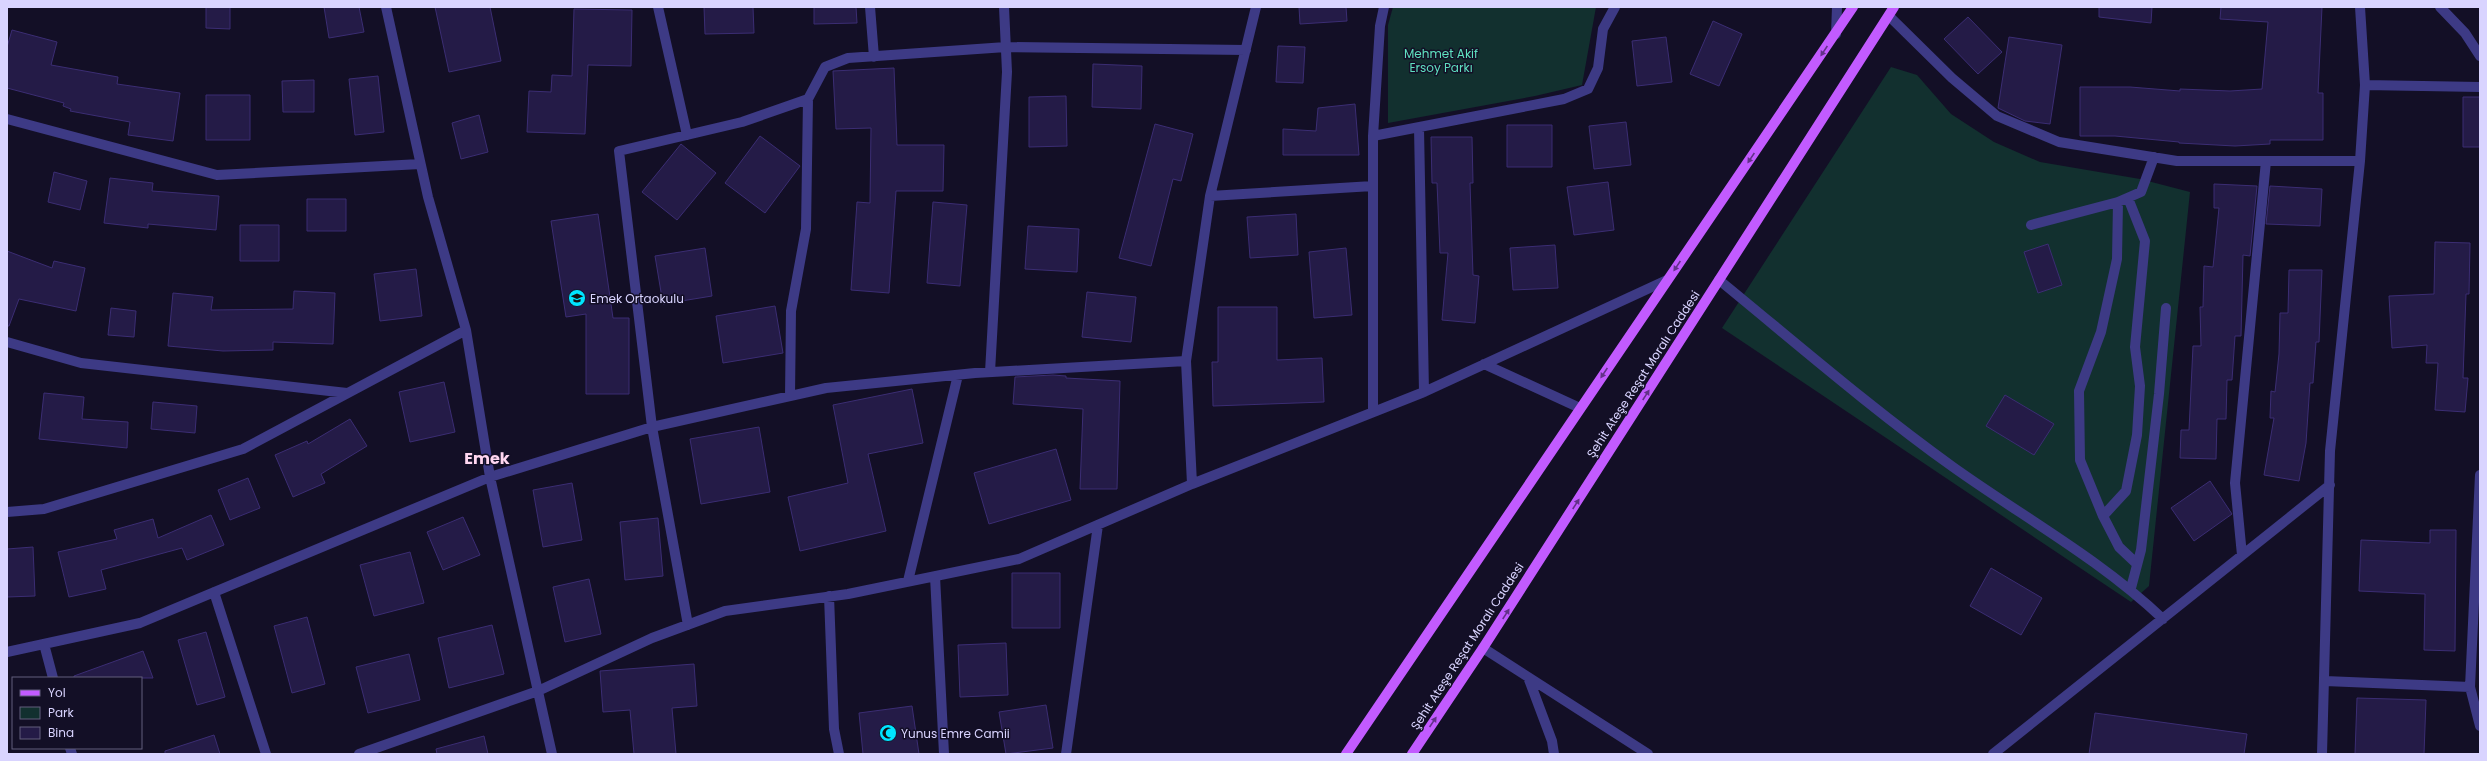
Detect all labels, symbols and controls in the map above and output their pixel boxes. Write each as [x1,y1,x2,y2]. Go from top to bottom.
park label: Mehmet Akif Ersoy Parkı [1404,45,1478,76]
one-way arrow [1820,46,1828,56]
one-way arrow [1747,153,1755,164]
one-way arrow [1673,260,1681,271]
street label: Şehit Ateşe Reşat Moralı Caddesi [1582,287,1704,461]
school or university icon: Emek Ortaokulu [567,288,587,308]
place label: Emek Ortaokulu [590,290,684,307]
one-way arrow [1600,368,1608,378]
one-way arrow [1642,390,1650,400]
district label: Emek [464,447,510,470]
one-way arrow [1572,498,1579,510]
street label: Şehit Ateşe Reşat Moralı Caddesi [1406,559,1528,733]
one-way arrow [1502,608,1509,619]
legend [12,677,142,749]
text: Yol [48,684,66,701]
text: Park [48,704,75,721]
one-way arrow [1429,717,1437,727]
mosque icon: Yunus Emre Camii [878,723,898,743]
text: Bina [48,724,74,741]
place label: Yunus Emre Camii [901,725,1010,742]

